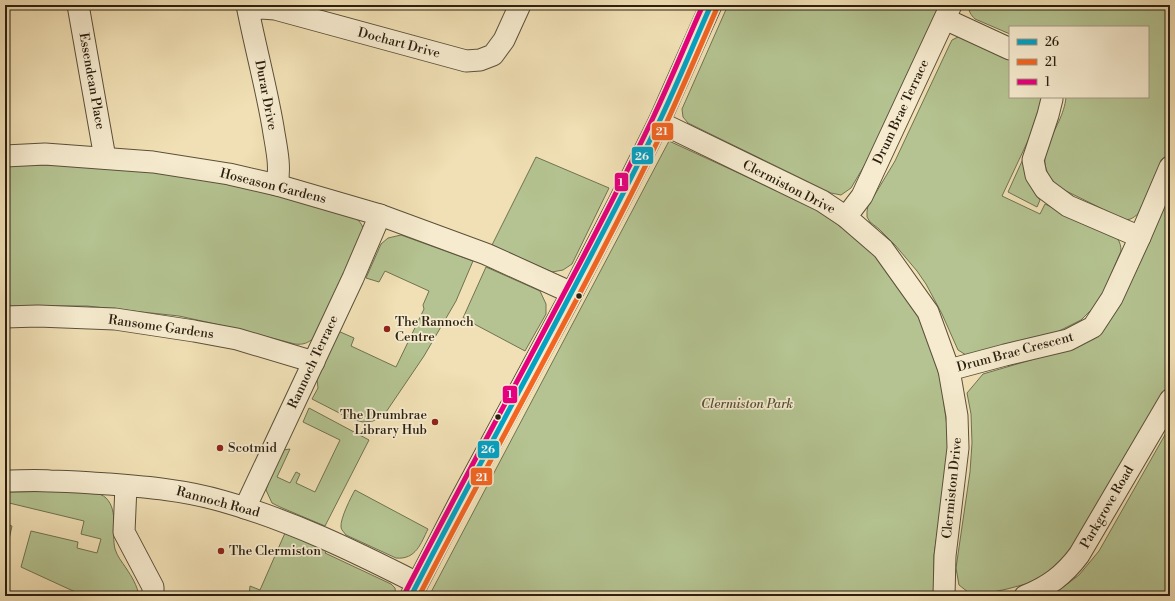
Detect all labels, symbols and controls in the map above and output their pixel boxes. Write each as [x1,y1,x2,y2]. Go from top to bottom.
street label: Dochart Drive [356,24,442,62]
legend [1009,26,1149,98]
street label: Essendean Place [76,31,108,131]
text: 26 [1045,35,1059,50]
text: 21 [1045,55,1058,70]
street label: Drum Brae Terrace [870,57,932,167]
street label: Durar Drive [251,59,281,132]
text: 1 [1045,75,1051,90]
line badge: 21 [651,122,674,141]
text: 21 [656,125,669,139]
line badge: 26 [631,146,654,165]
text: 26 [635,150,649,164]
street label: Clermiston Drive [740,157,838,217]
street label: Hoseason Gardens [218,165,328,207]
line badge: 1 [614,172,629,192]
text: 1 [618,176,624,190]
unlabelled marker [574,291,584,301]
street label: Ransome Gardens [107,312,215,342]
street label: Rannoch Terrace [284,312,342,411]
place label: The Rannoch Centre [395,314,474,345]
marker: The Rannoch Centre [382,324,392,334]
street label: Drum Brae Crescent [955,329,1076,375]
line badge: 1 [502,385,518,404]
text: 1 [507,388,513,402]
park label: Clermiston Park [701,396,793,412]
place label: The Drumbrae Library Hub [340,407,427,438]
unlabelled marker [493,412,503,422]
marker: The Drumbrae Library Hub [430,417,440,427]
street label: Clermiston Drive [939,436,965,540]
place label: Scotmid [228,440,278,456]
line badge: 26 [477,440,500,459]
marker: Scotmid [215,443,225,453]
text: 26 [481,443,495,457]
street label: Parkgrove Road [1077,462,1137,551]
line badge: 21 [470,467,493,486]
text: 21 [476,471,489,485]
street label: Rannoch Road [175,483,262,521]
place label: The Clermiston [229,543,321,559]
marker: The Clermiston [216,546,226,556]

